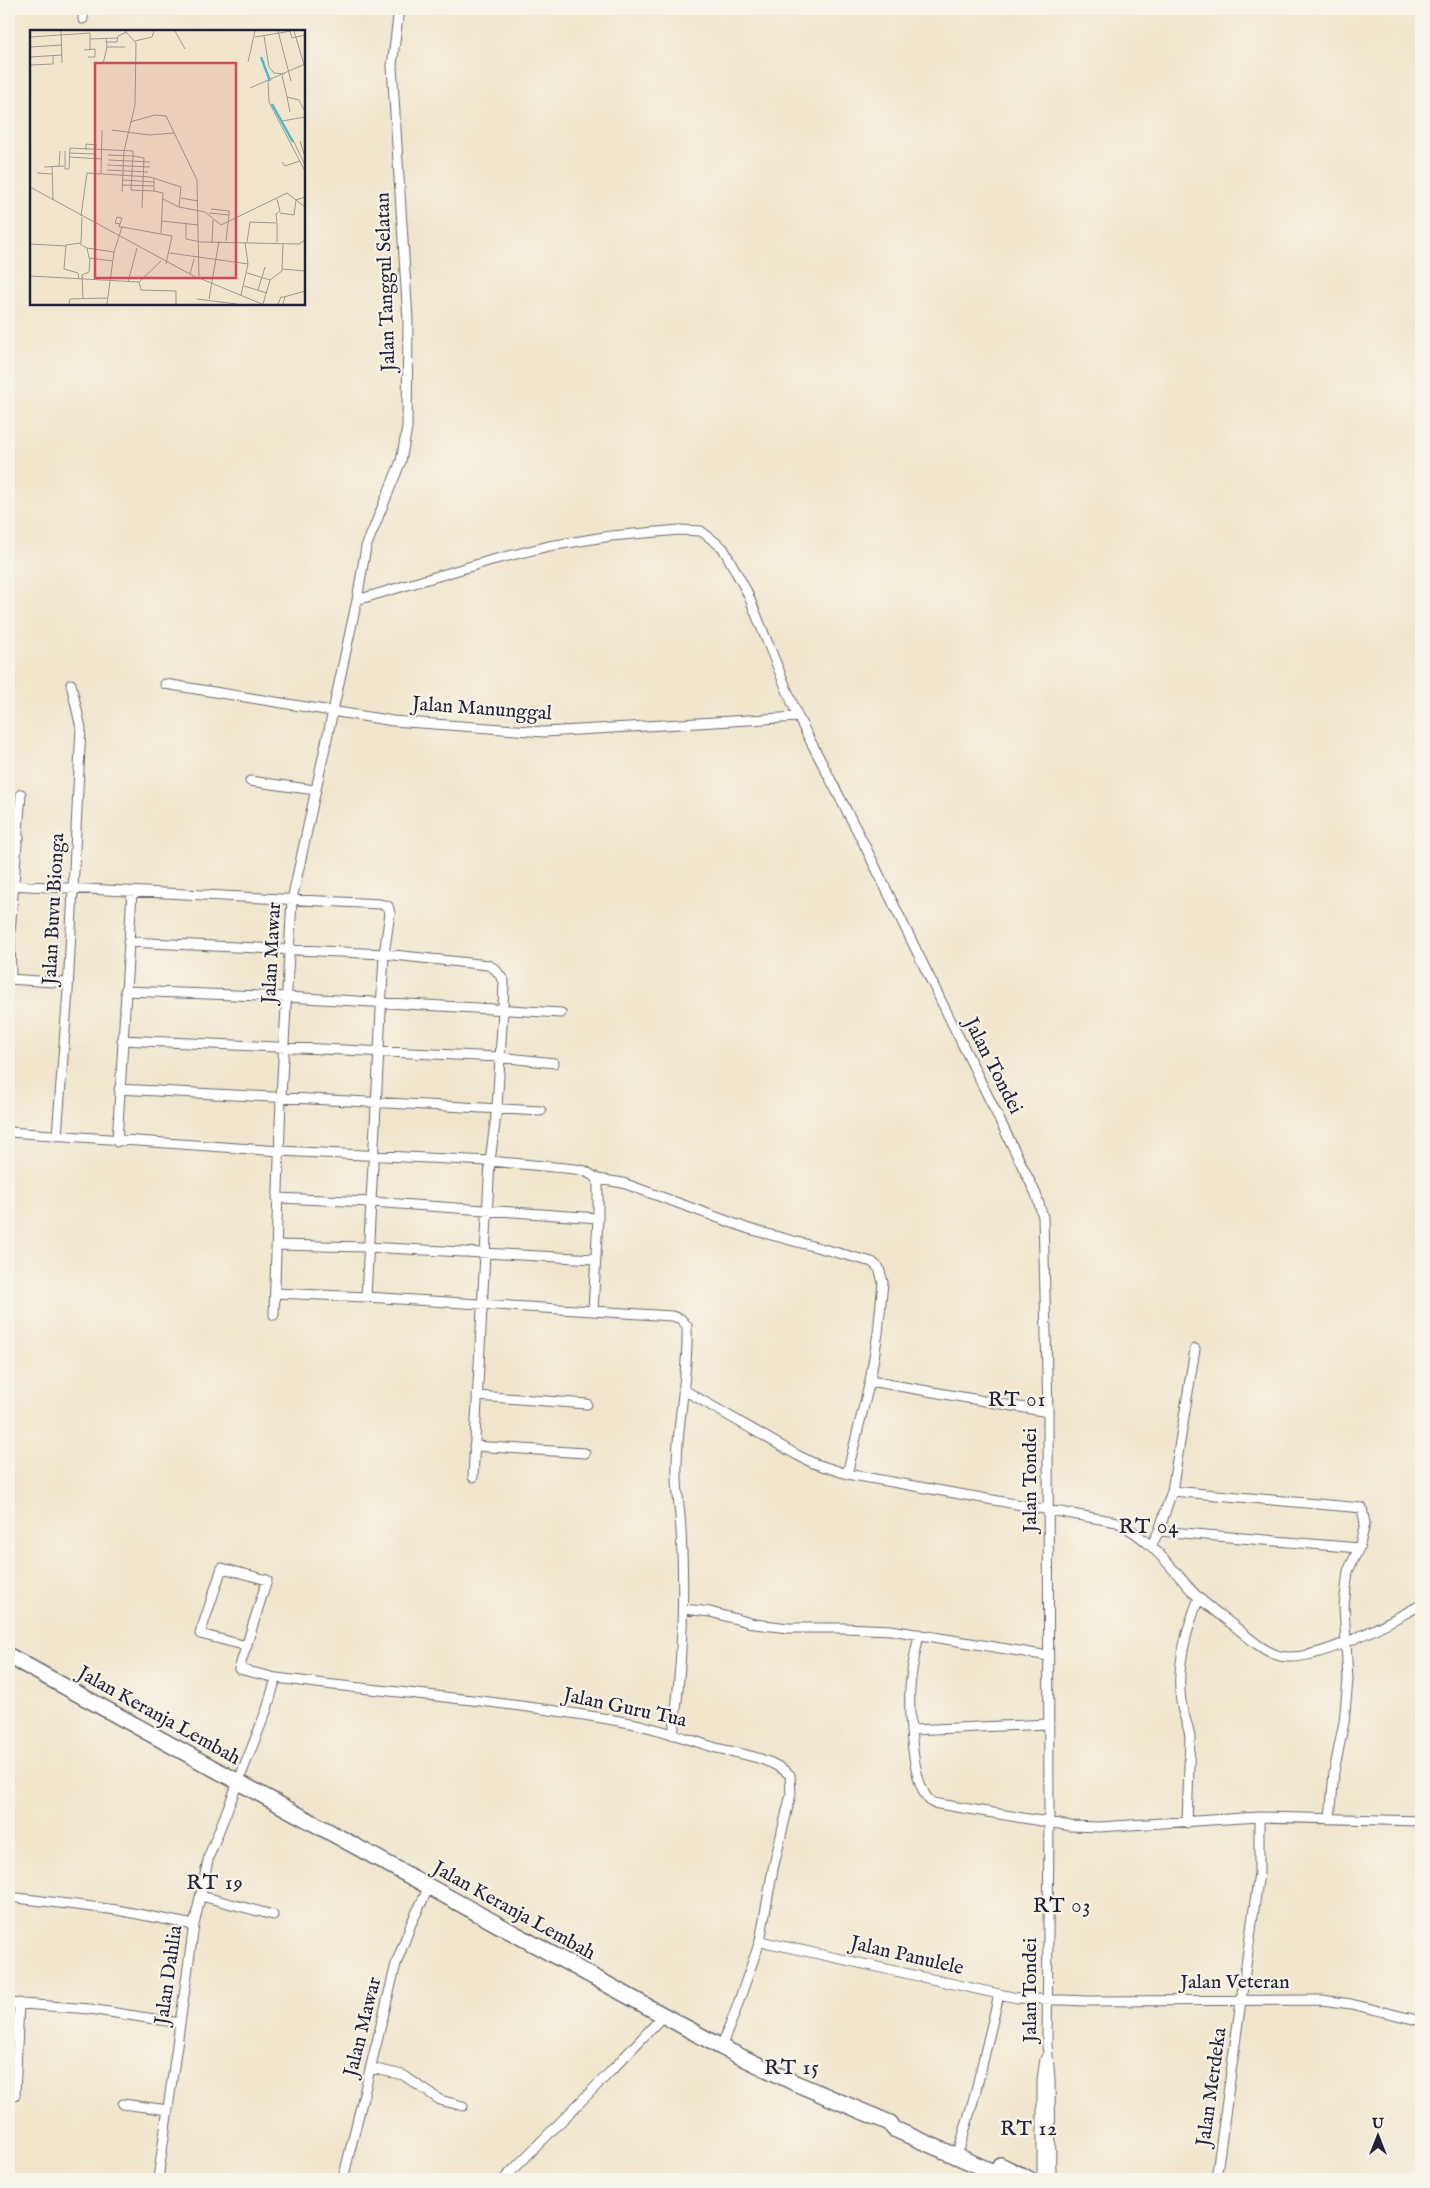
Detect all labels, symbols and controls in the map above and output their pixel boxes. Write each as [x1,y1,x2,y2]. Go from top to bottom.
inset map [30,30,305,305]
street label: Jalan Tanggul Selatan [370,192,402,374]
street label: Jalan Manunggal [409,691,553,726]
street label: Jalan Buvu Bionga [37,832,70,988]
street label: Jalan Mawar [257,901,287,1006]
street label: Jalan Tondei [957,1012,1028,1118]
district label: RT 01 [988,1387,1046,1414]
street label: Jalan Tondei [1018,1428,1043,1534]
district label: RT 04 [1118,1514,1180,1541]
street label: Jalan Keranja Lembah [71,1660,245,1771]
street label: Jalan Guru Tua [559,1682,689,1733]
street label: Jalan Keranja Lembah [426,1855,600,1966]
district label: RT 19 [186,1870,244,1897]
district label: RT 03 [1033,1893,1091,1920]
street label: Jalan Dahlia [149,1923,188,2028]
street label: Jalan Panulele [846,1930,966,1981]
street label: Jalan Tondei [1018,1938,1043,2044]
street label: Jalan Veteran [1178,1970,1290,1995]
street label: Jalan Mawar [338,1974,388,2081]
street label: Jalan Merdeka [1191,2026,1233,2150]
district label: RT 15 [764,2055,820,2082]
north arrow [1352,2110,1402,2160]
text: U [1371,2115,1385,2133]
district label: RT 12 [1000,2116,1058,2143]

